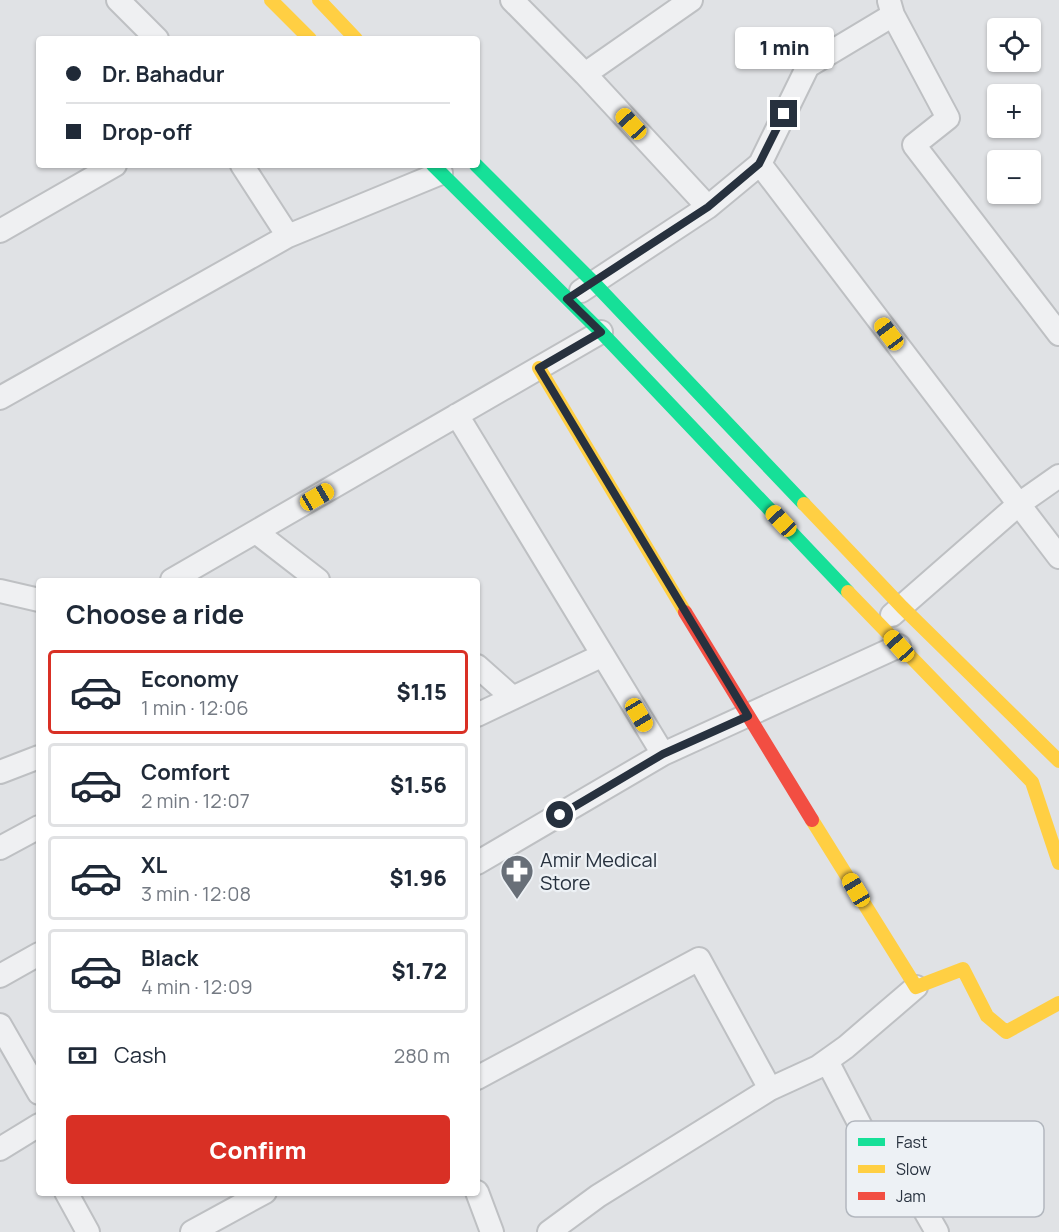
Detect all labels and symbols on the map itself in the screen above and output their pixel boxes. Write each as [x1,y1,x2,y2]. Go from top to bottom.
callout: 1 min [734,27,834,69]
route end [770,100,797,127]
car [612,105,650,143]
car [871,314,907,354]
car [297,480,337,514]
car [762,502,800,540]
car [880,627,918,665]
car [622,695,656,735]
route start [546,801,573,828]
place label: Amir Medical Store [540,846,657,896]
pharmacy icon: Amir Medical Store [499,853,535,900]
car [839,870,873,910]
legend [846,1121,1044,1217]
text: Fast [896,1131,927,1153]
text: Slow [896,1158,931,1180]
text: Jam [896,1185,926,1207]

